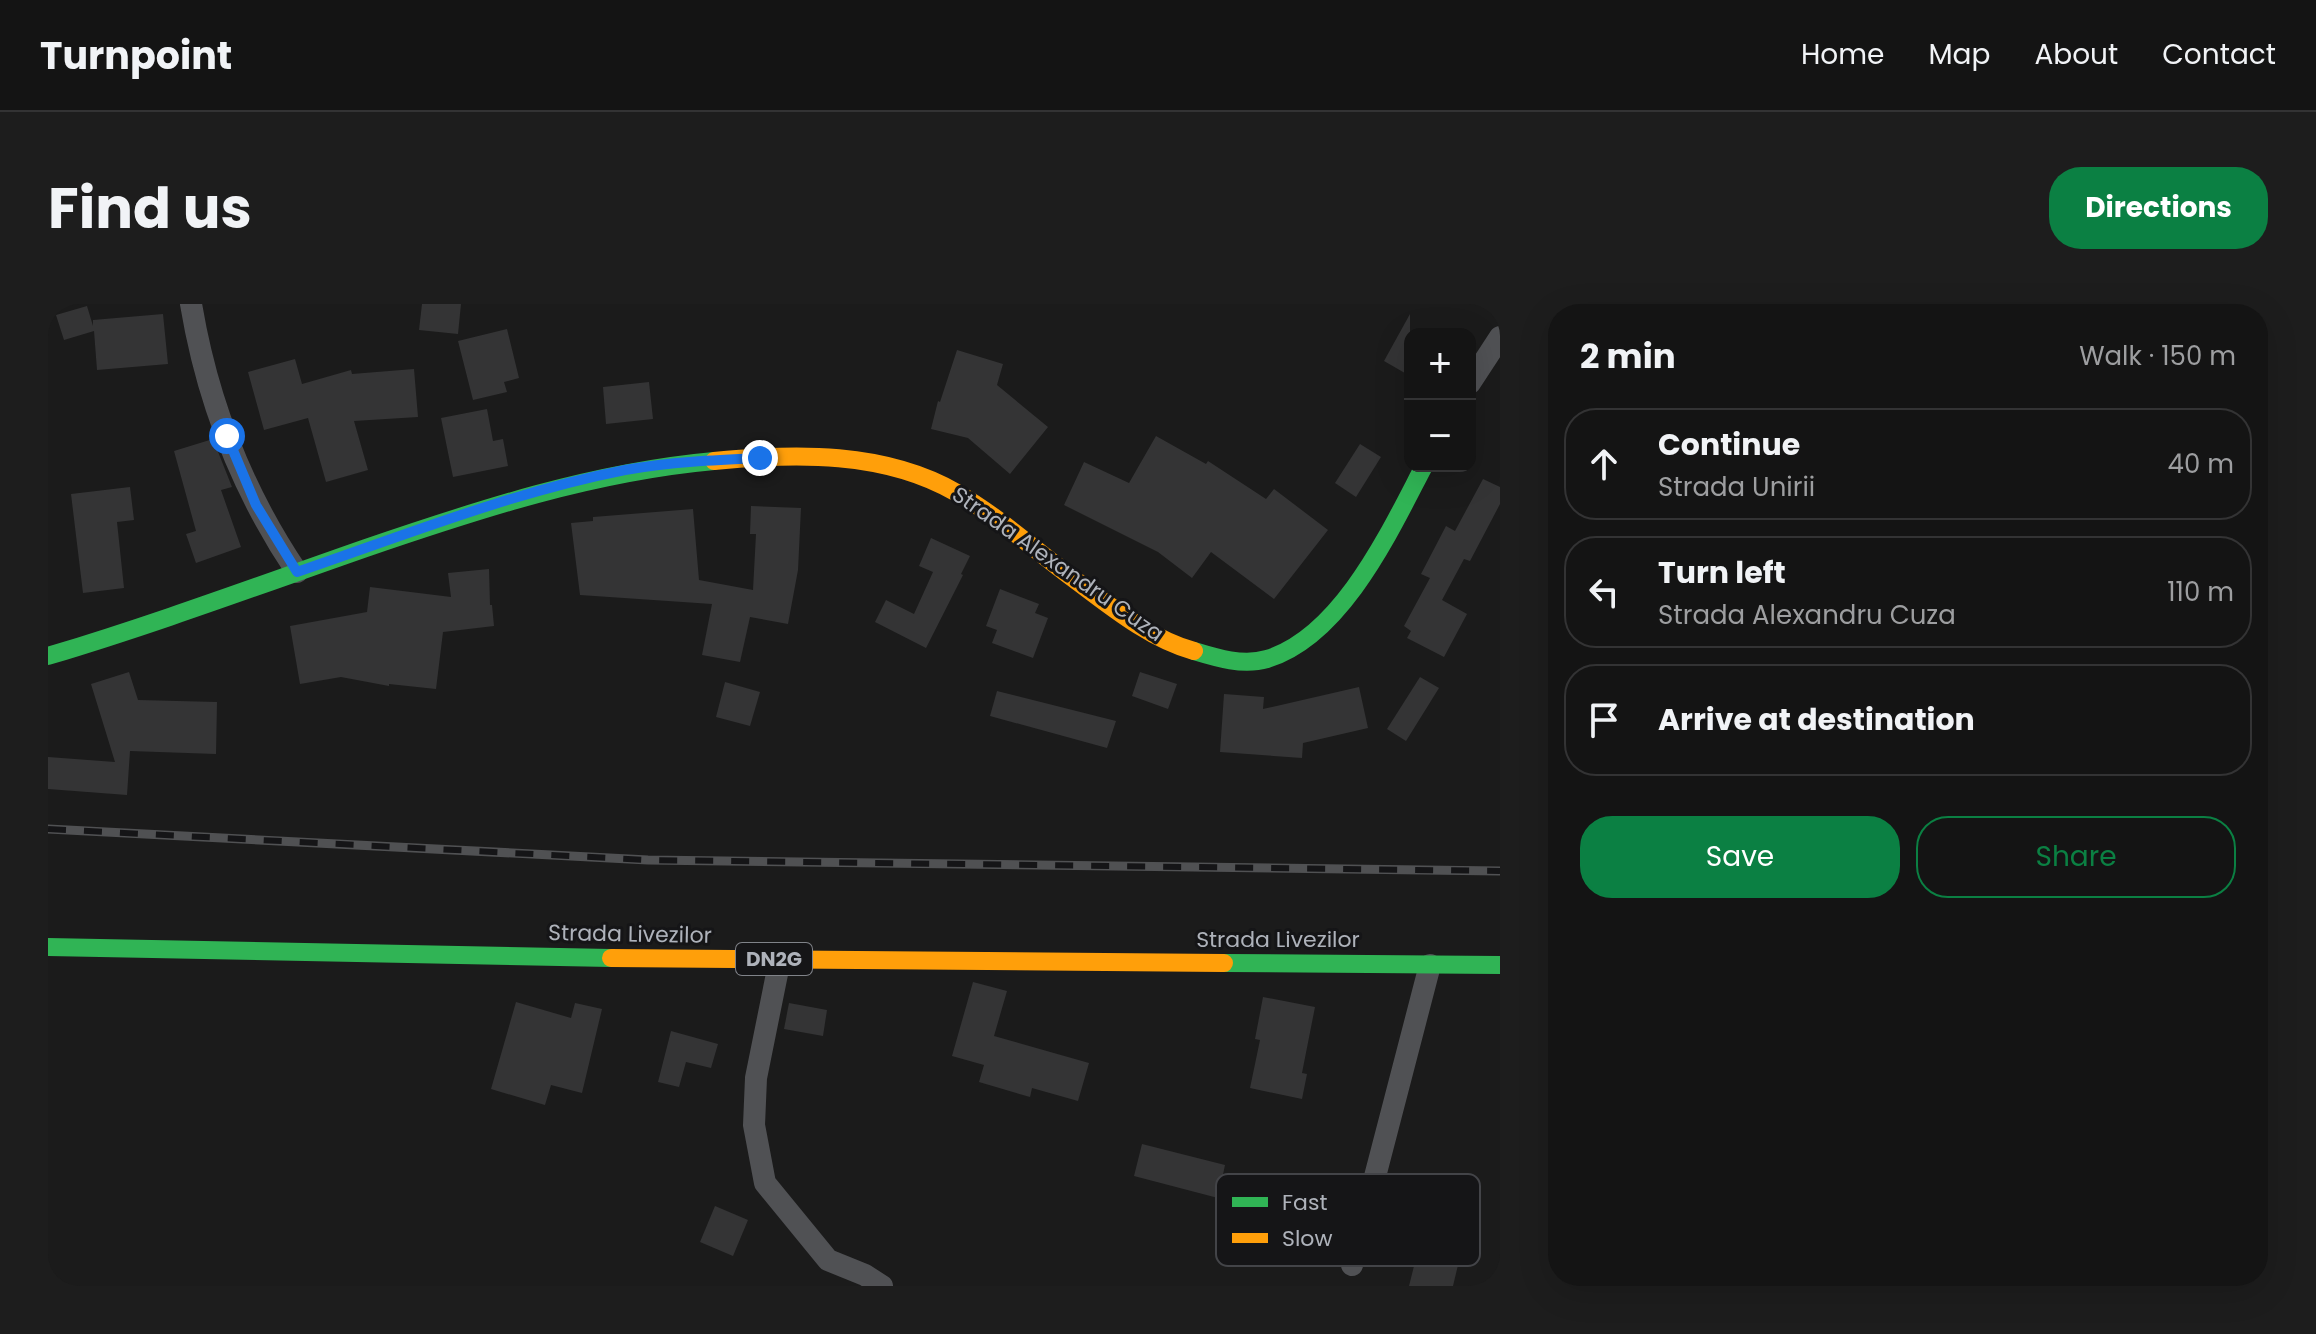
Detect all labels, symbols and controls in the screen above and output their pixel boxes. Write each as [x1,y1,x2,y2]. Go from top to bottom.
text: Turnpoint [40,29,232,82]
text: Home [1801,35,1884,74]
text: Map [1928,35,1990,74]
text: About [2034,35,2118,74]
text: Contact [2162,35,2276,74]
button: Directions [2049,167,2268,249]
text: Find us [48,169,252,248]
map controls [1404,328,1476,472]
button: + [1404,328,1476,400]
text: 2 min [1580,332,1676,380]
text: Walk · 150 m [2079,338,2236,374]
button: − [1404,400,1476,472]
route start [209,418,245,454]
text: Continue [1658,423,1800,466]
route end [742,440,778,476]
icon: ahead [1582,442,1626,486]
text: 40 m [2168,446,2234,482]
text: Strada Unirii [1658,469,1815,505]
street label: Strada Alexandru Cuza [946,479,1170,649]
text: Turn left [1658,551,1786,594]
icon: left [1582,570,1626,614]
text: 110 m [2167,574,2234,610]
text: Strada Alexandru Cuza [1658,597,1956,633]
icon: arrive [1582,698,1626,742]
text: Arrive at destination [1658,698,1975,741]
button: Save [1580,816,1900,898]
button: Share [1916,816,2236,898]
street label: Strada Livezilor [548,917,712,951]
street label: Strada Livezilor [1196,924,1360,955]
road number: DN2G [736,943,812,975]
legend [1216,1174,1480,1266]
text: Fast [1282,1187,1327,1218]
text: Slow [1282,1223,1332,1254]

